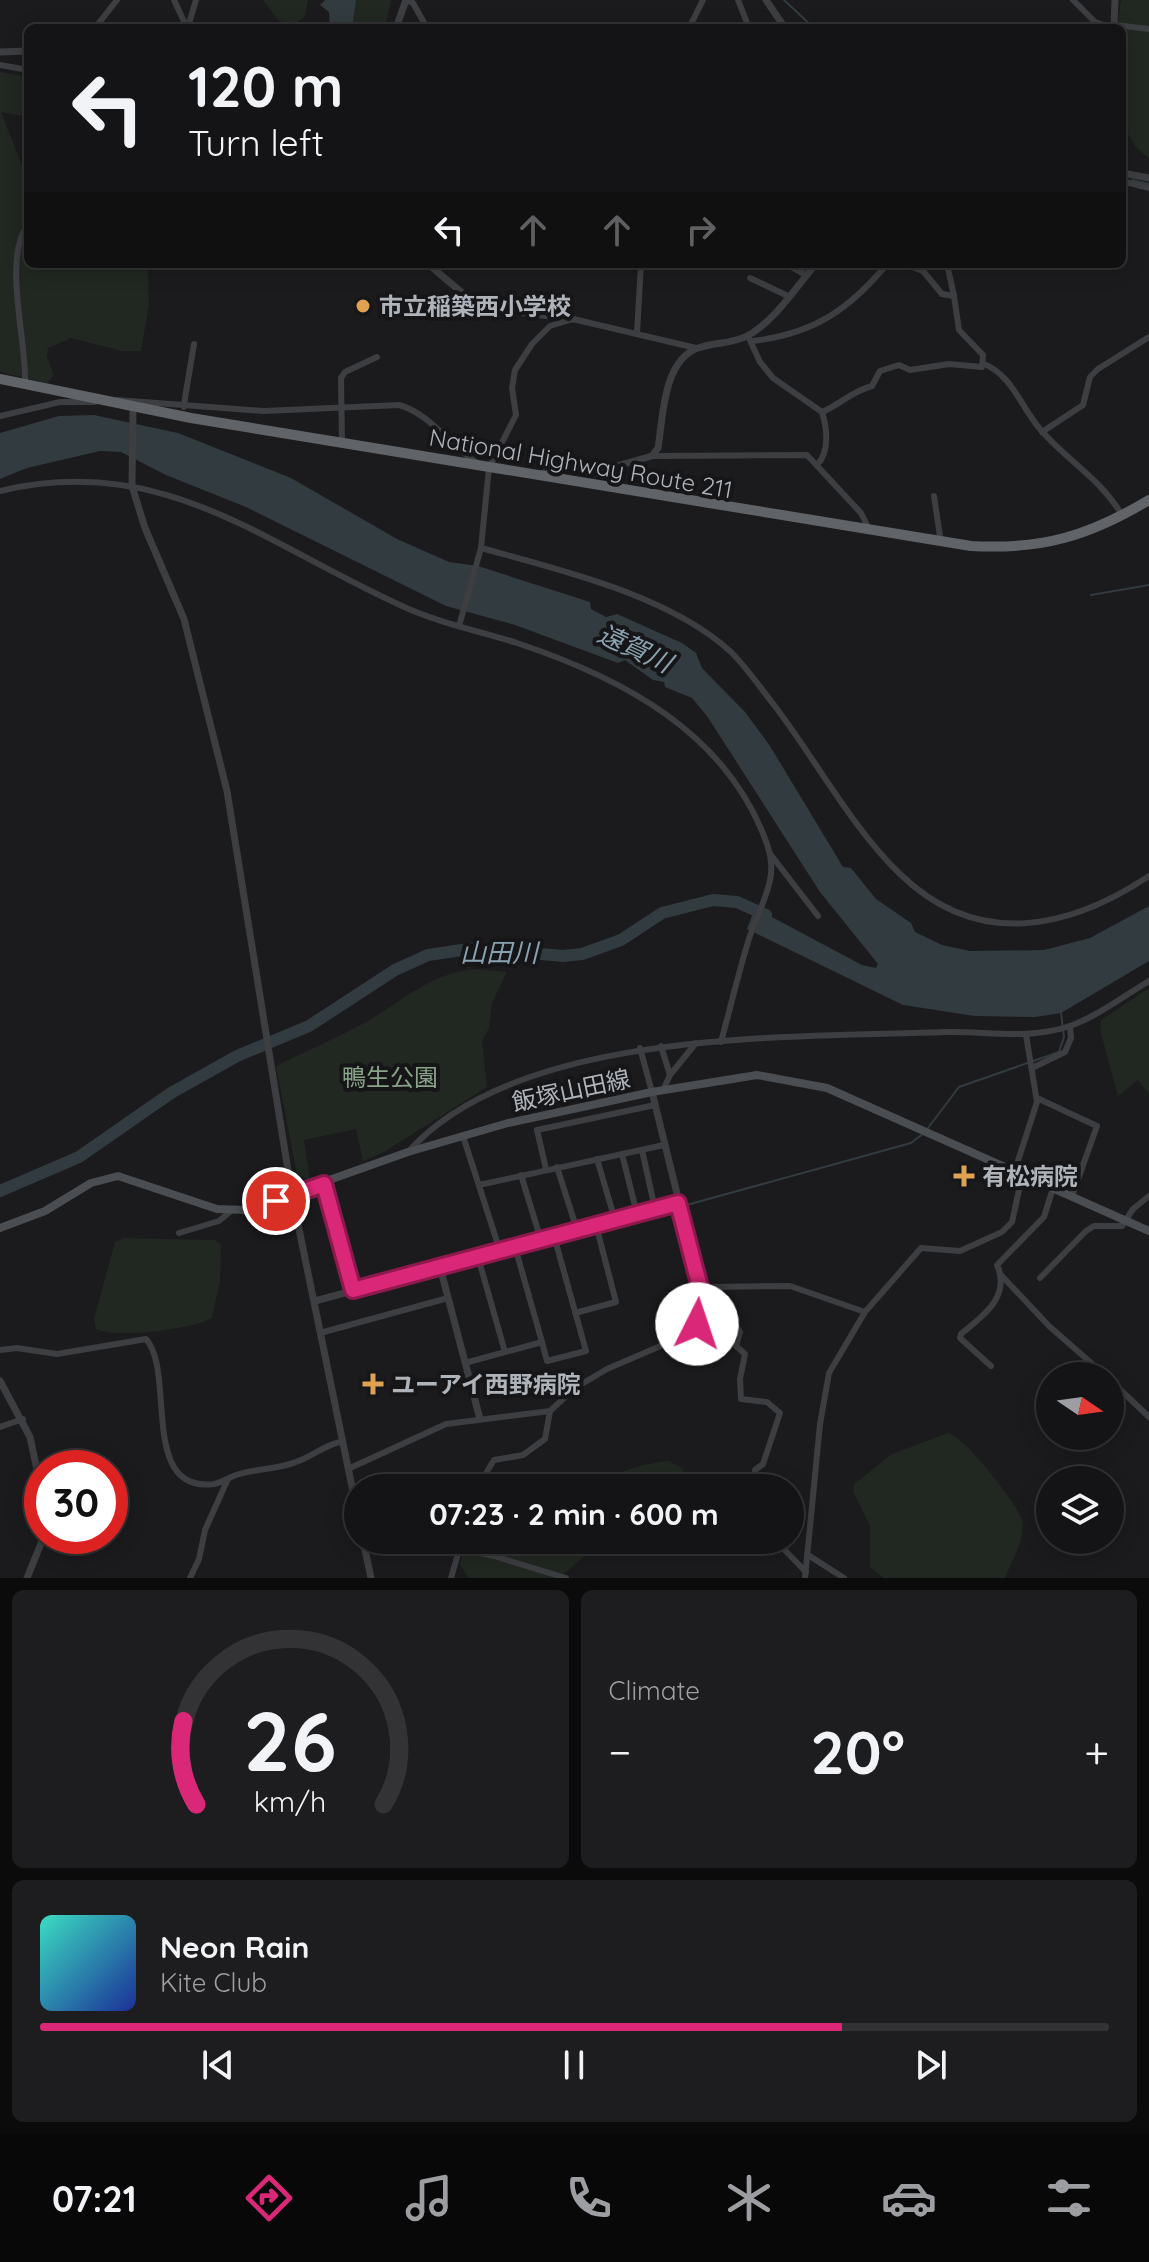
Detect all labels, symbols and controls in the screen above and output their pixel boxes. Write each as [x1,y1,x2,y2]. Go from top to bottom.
text: 120 m [188,51,343,121]
icon: left [56,56,160,160]
text: Turn left [188,120,324,165]
icon: left [427,208,471,252]
icon: ahead [511,208,555,252]
icon: ahead [595,208,639,252]
icon: right [679,208,723,252]
place label: 市立稲築西小学校 [379,291,571,321]
marker: 市立稲築西小学校 [354,297,372,315]
street label: National Highway Route 211 [427,422,735,504]
water label: 遠賀川 [593,617,680,681]
water label: 山田川 [460,936,541,969]
park label: 鴨生公園 [342,1062,438,1092]
street label: 飯塚山田線 [509,1063,633,1117]
place label: 有松病院 [982,1161,1078,1191]
marker: 有松病院 [953,1165,975,1187]
pin [242,1167,310,1235]
icon: arrive [254,1179,298,1223]
position arrow [655,1282,739,1366]
north arrow [1036,1362,1124,1450]
map controls [1036,1362,1124,1554]
place label: ユーアイ西野病院 [391,1369,581,1399]
marker: ユーアイ西野病院 [362,1373,384,1395]
speed limit sign: 30 [24,1450,128,1554]
button: layers [1036,1466,1124,1554]
text: 07:23 · 2 min · 600 m [429,1495,719,1533]
text: Climate [609,1674,700,1707]
text: 26 [244,1688,337,1792]
text: 20° [811,1714,905,1789]
text: − [609,1724,631,1779]
text: + [1084,1724,1109,1779]
text: km/h [254,1783,327,1819]
text: Neon Rain [160,1928,309,1966]
text: Kite Club [160,1966,267,1999]
icon: previous [196,2043,240,2087]
icon: pause [552,2043,596,2087]
icon: next [909,2043,953,2087]
icon: directions [241,2170,297,2226]
icon: music [401,2170,457,2226]
icon: phone [561,2170,617,2226]
icon: climate [721,2170,777,2226]
icon: car [881,2170,937,2226]
icon: filters [1041,2170,1097,2226]
text: 07:21 [52,2176,137,2221]

